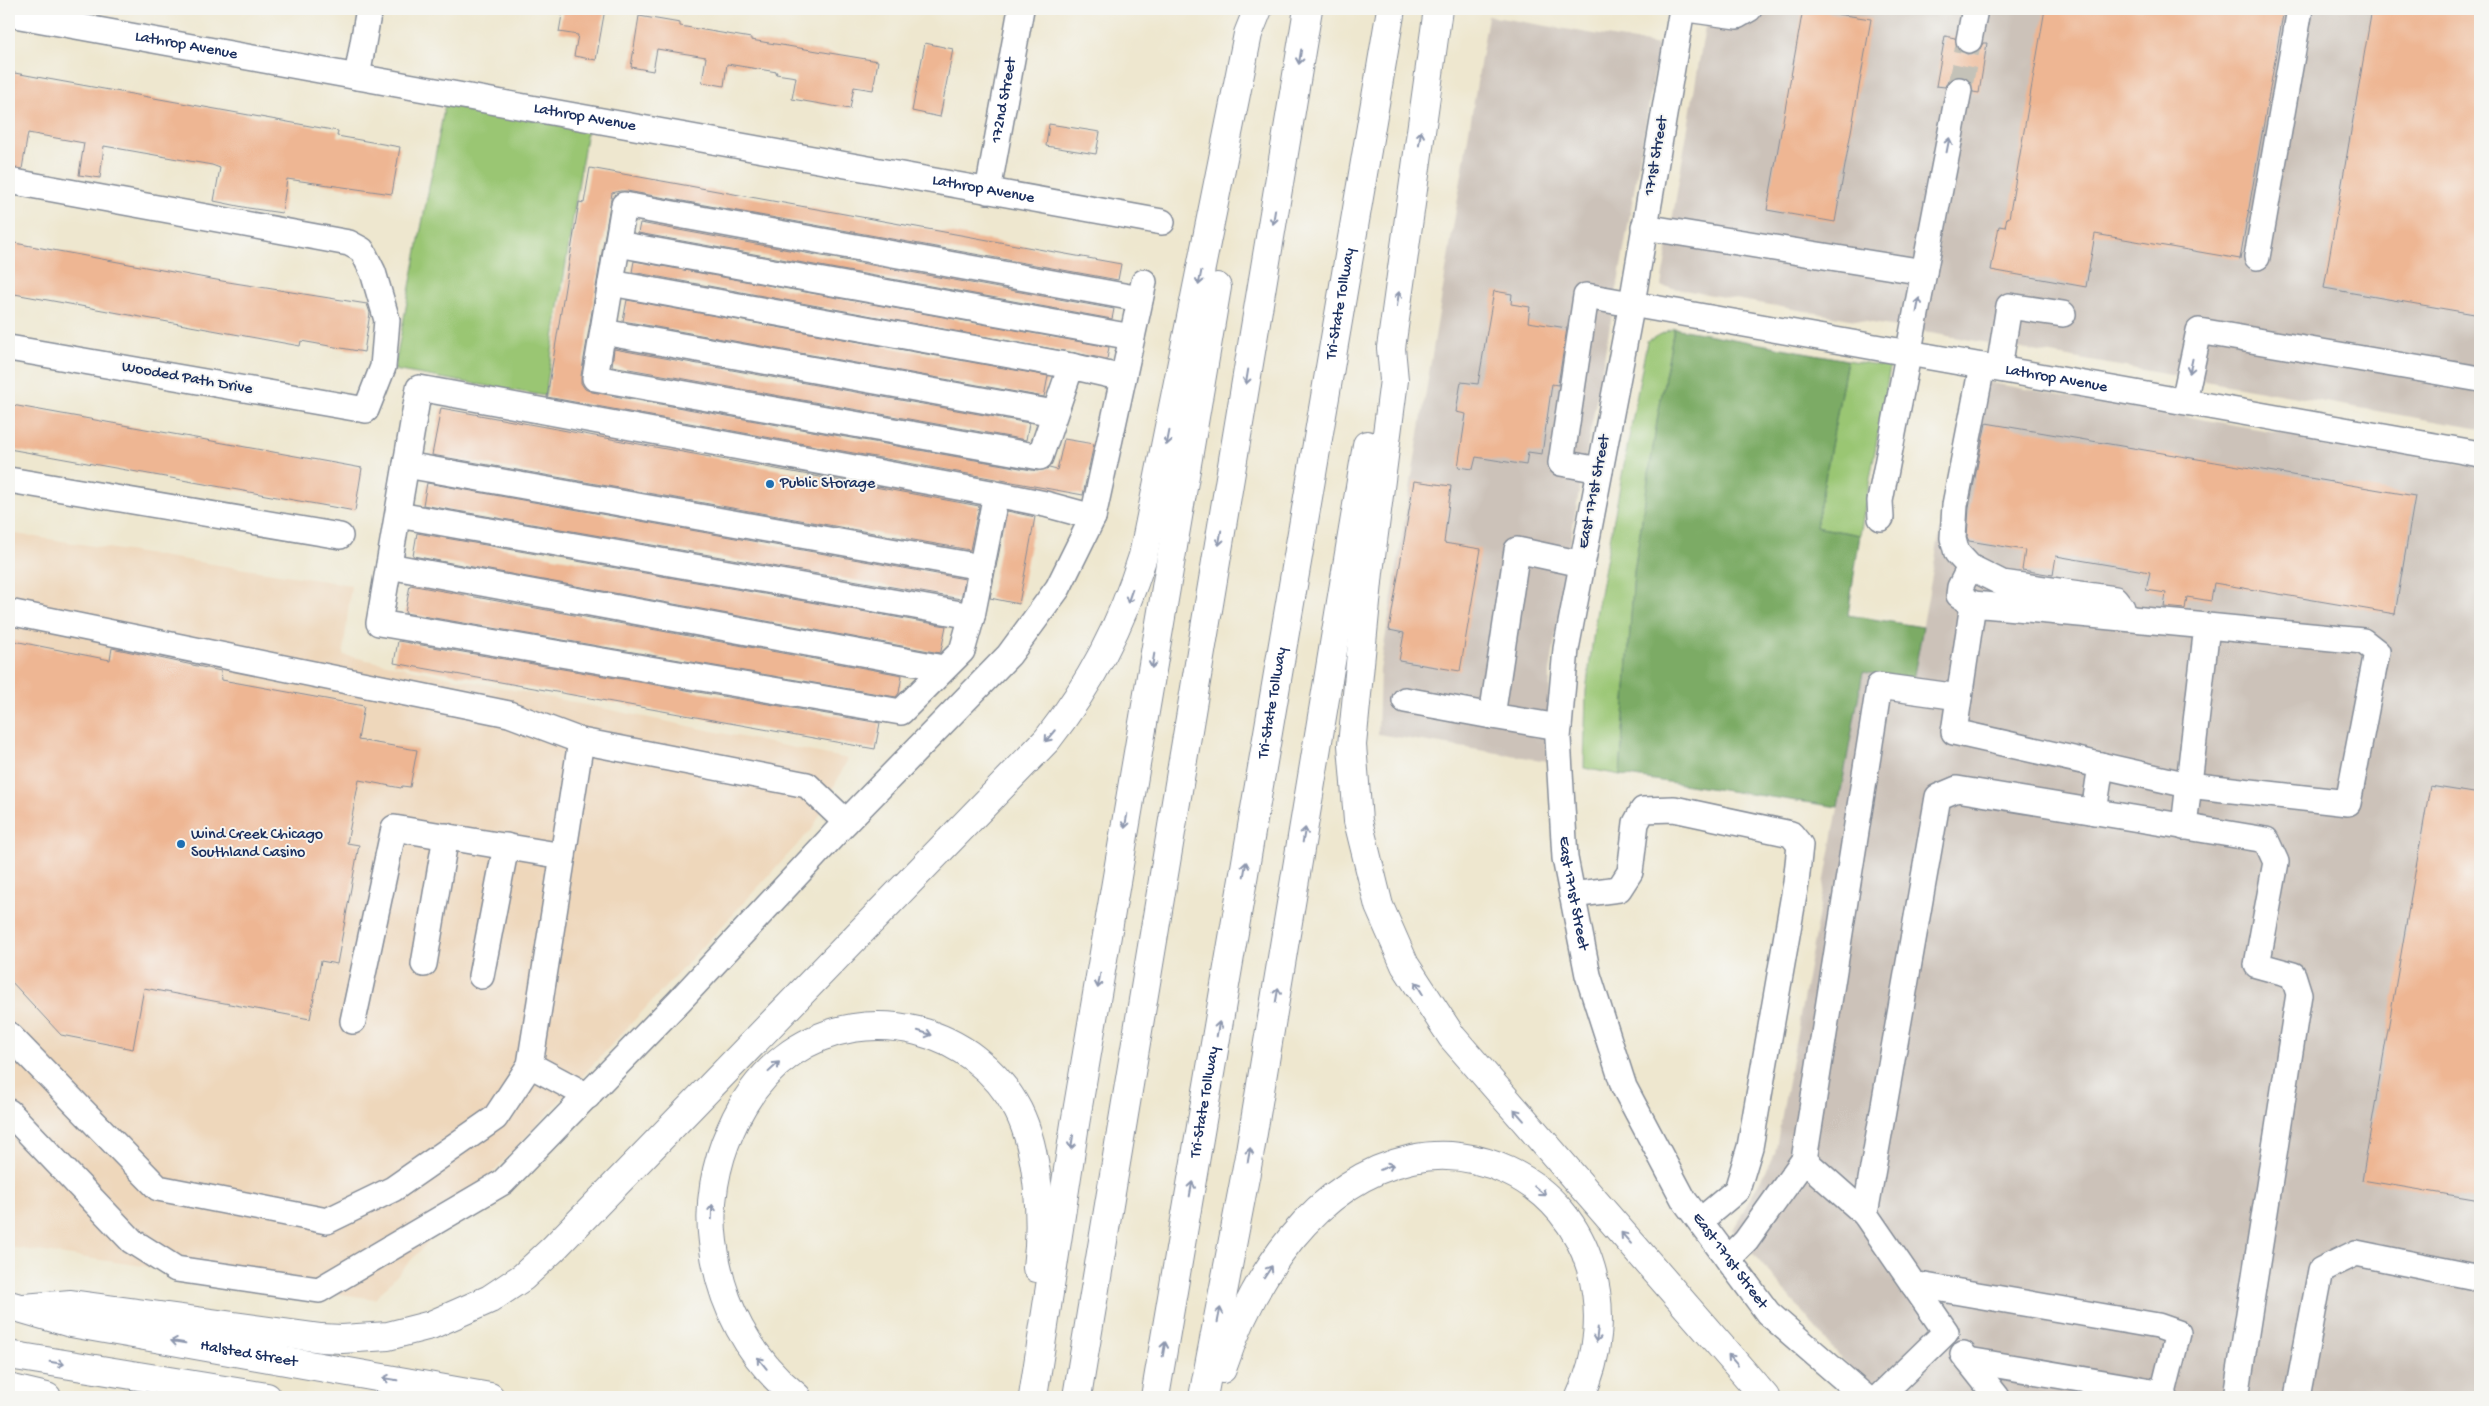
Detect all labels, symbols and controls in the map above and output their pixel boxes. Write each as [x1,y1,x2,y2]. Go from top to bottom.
street label: Lathrop Avenue [133,27,240,65]
one-way arrow [1295,48,1305,64]
street label: 172nd Street [987,55,1022,146]
street label: Lathrop Avenue [532,99,638,137]
street label: 171st Street [1641,113,1674,198]
one-way arrow [1415,131,1425,147]
one-way arrow [1944,137,1954,153]
street label: Lathrop Avenue [931,171,1037,208]
one-way arrow [1268,209,1278,225]
street label: Tri-State Tollway [1322,247,1360,362]
one-way arrow [1195,270,1204,286]
one-way arrow [1393,292,1403,308]
one-way arrow [1914,297,1923,313]
street label: Wooded Path Drive [120,358,255,400]
one-way arrow [2186,358,2196,374]
street label: Lathrop Avenue [2004,361,2110,398]
one-way arrow [1242,369,1252,385]
one-way arrow [1163,429,1172,445]
street label: East 171st Street [1575,432,1616,550]
place label: Public Storage [779,475,876,494]
marker: Public Storage [764,478,776,490]
one-way arrow [1215,529,1225,545]
one-way arrow [1125,587,1134,603]
street label: Tri-State Tollway [1254,646,1292,761]
one-way arrow [1147,653,1157,669]
one-way arrow [1044,729,1055,742]
one-way arrow [1120,813,1130,829]
place label: Wind Creek Chicago Southland Casino [191,826,323,863]
one-way arrow [1299,827,1309,843]
street label: East 171st Street [1554,836,1593,953]
marker: Wind Creek Chicago Southland Casino [175,838,187,850]
one-way arrow [1241,861,1251,877]
one-way arrow [1093,973,1103,989]
one-way arrow [1413,982,1423,996]
one-way arrow [1272,987,1282,1003]
one-way arrow [1213,1021,1223,1037]
one-way arrow [917,1028,933,1038]
street label: Tri-State Tollway [1186,1045,1224,1160]
one-way arrow [768,1061,780,1073]
one-way arrow [1514,1109,1525,1122]
one-way arrow [1067,1133,1077,1149]
one-way arrow [1245,1148,1255,1164]
one-way arrow [1379,1162,1394,1171]
one-way arrow [1186,1181,1196,1197]
one-way arrow [1533,1186,1546,1197]
one-way arrow [707,1205,716,1221]
street label: East 171st Street [1687,1209,1772,1314]
one-way arrow [1621,1231,1632,1244]
one-way arrow [1263,1266,1273,1280]
one-way arrow [1215,1307,1224,1323]
one-way arrow [1592,1327,1602,1343]
one-way arrow [171,1336,187,1346]
street label: Halsted Street [199,1336,300,1373]
one-way arrow [1159,1342,1169,1358]
one-way arrow [1727,1354,1738,1367]
one-way arrow [757,1357,768,1370]
one-way arrow [49,1359,65,1369]
one-way arrow [382,1374,398,1384]

